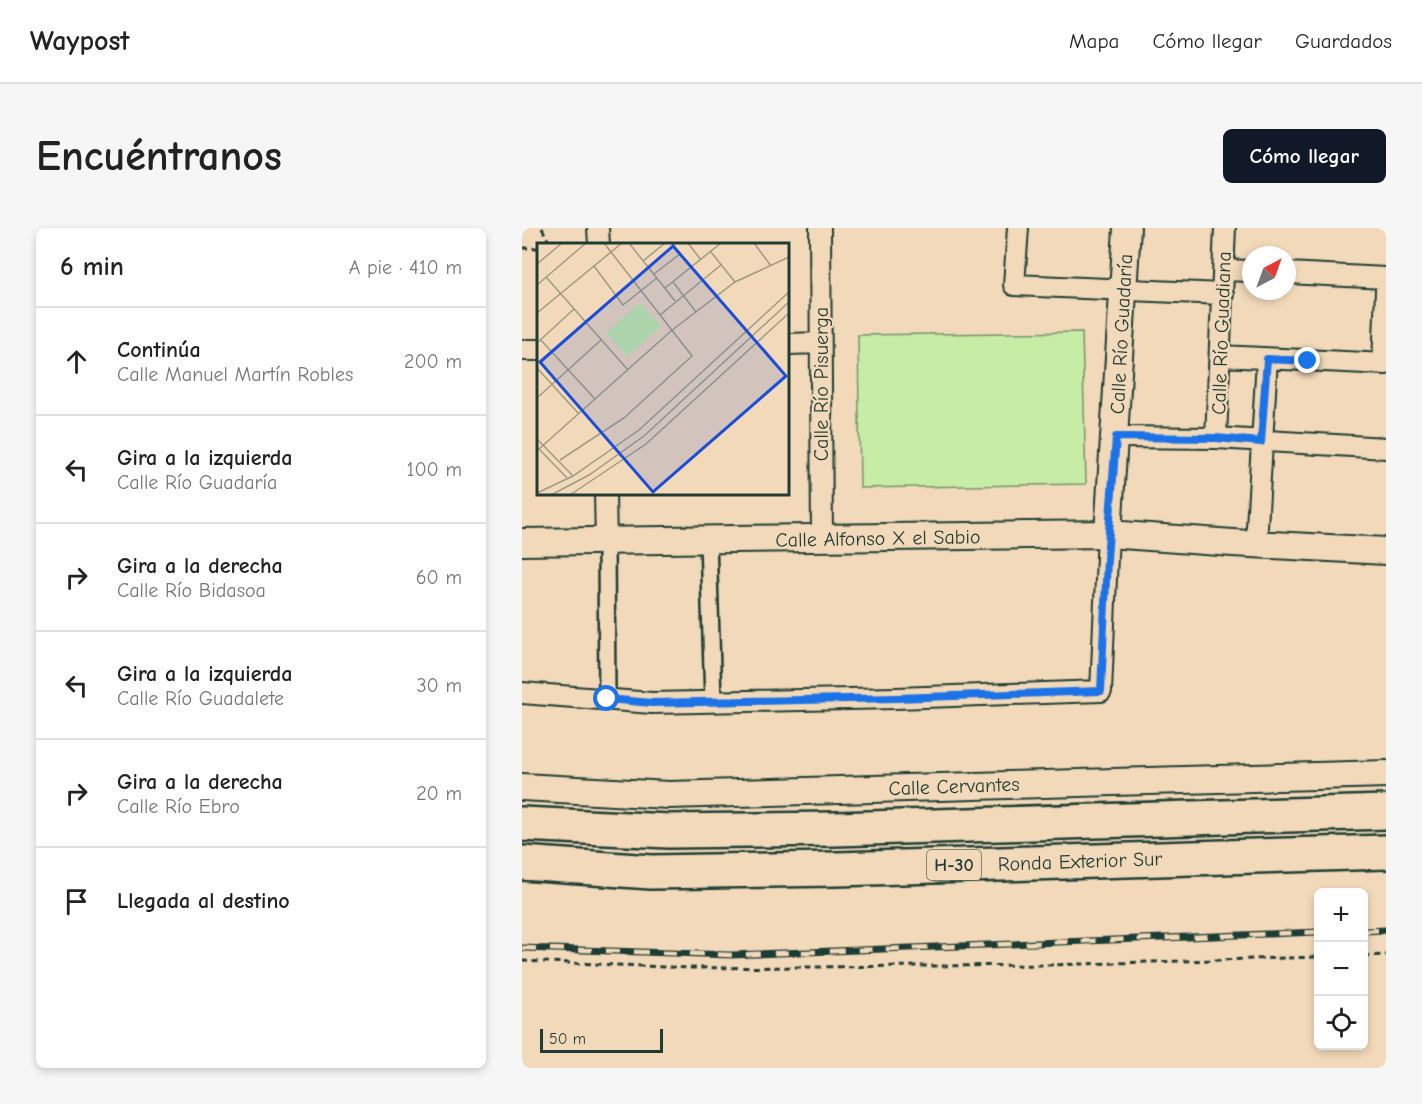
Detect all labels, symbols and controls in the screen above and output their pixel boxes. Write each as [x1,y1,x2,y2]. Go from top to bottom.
text: Waypost [30,25,130,57]
text: Mapa [1069,29,1119,53]
text: Cómo llegar [1152,29,1262,53]
text: Guardados [1295,29,1392,53]
button: Cómo llegar [1223,129,1386,183]
text: Encuéntranos [36,132,282,181]
inset map [537,243,789,495]
north arrow [1242,246,1296,300]
street label: Calle Río Guadiana [1207,251,1236,415]
text: 6 min [60,252,124,282]
street label: Calle Río Guadaría [1106,253,1137,415]
text: A pie · 410 m [349,256,462,279]
street label: Calle Río Pisuerga [810,307,833,461]
text: Continúa [117,337,201,363]
icon: ahead [60,345,93,378]
route end [1294,347,1320,373]
text: 200 m [404,350,462,373]
text: Calle Manuel Martín Robles [117,363,353,386]
text: Gira a la izquierda [117,445,292,471]
icon: left [60,453,93,486]
text: 100 m [407,458,462,481]
text: Calle Río Guadaría [117,471,277,494]
street label: Calle Alfonso X el Sabio [775,525,981,552]
text: Gira a la derecha [117,553,283,579]
icon: right [60,561,93,594]
text: 60 m [416,566,462,589]
text: Calle Río Bidasoa [117,579,266,602]
text: Gira a la izquierda [117,661,292,687]
icon: left [60,669,93,702]
text: 30 m [416,674,462,697]
route start [593,685,619,711]
text: Calle Río Guadalete [117,687,284,710]
text: Gira a la derecha [117,769,283,795]
street label: Calle Cervantes [888,773,1020,800]
icon: right [60,777,93,810]
text: 20 m [416,782,462,805]
text: Calle Río Ebro [117,795,240,818]
street label: Ronda Exterior Sur [997,847,1163,876]
road number: H-30 [927,850,981,880]
icon: arrive [60,885,93,918]
text: Llegada al destino [117,888,290,914]
map controls [1314,888,1368,1050]
button: + [1314,888,1368,942]
button: − [1314,942,1368,996]
button: locate [1314,996,1368,1050]
scale bar [540,1026,663,1054]
text: 50 m [549,1030,586,1048]

